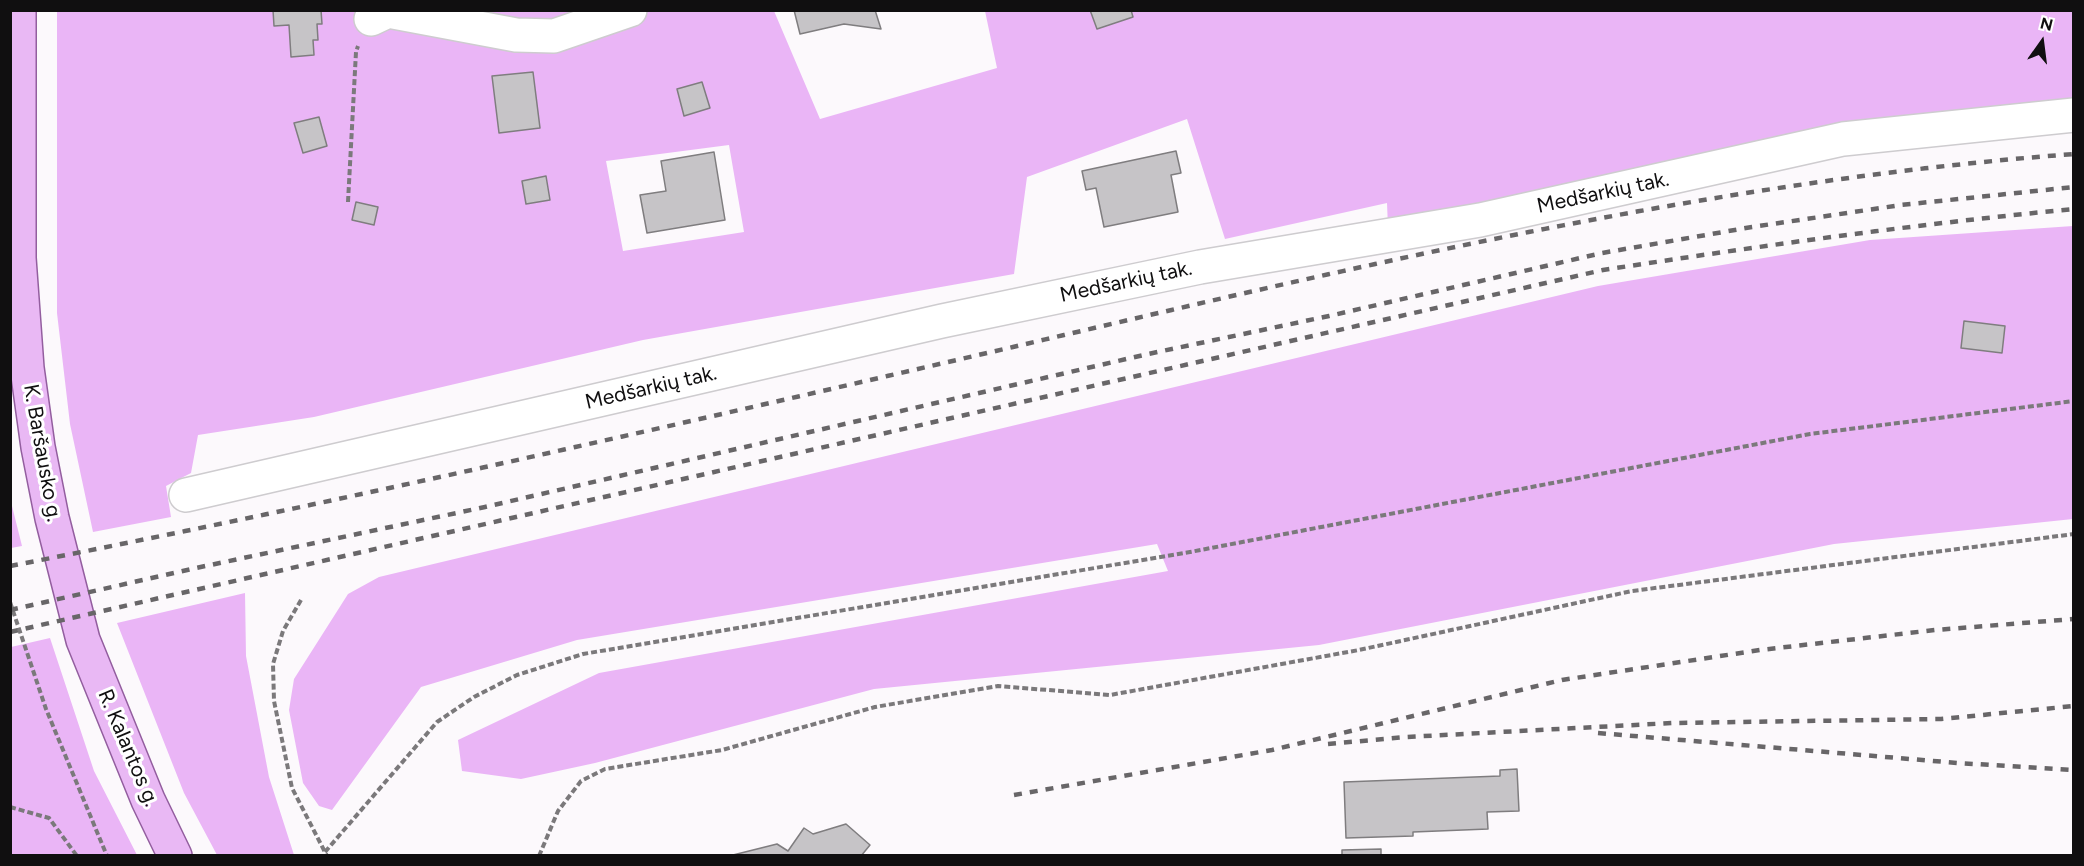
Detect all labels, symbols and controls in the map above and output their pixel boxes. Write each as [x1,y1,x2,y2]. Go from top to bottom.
north arrow [2012,12,2072,72]
text: N [2038,13,2055,35]
street label: Medšarkių tak. [1535,167,1671,219]
street label: Medšarkių tak. [1058,256,1194,308]
street label: Medšarkių tak. [583,361,719,415]
street label: K. Baršausko g. [18,382,66,524]
street label: R. Kalantos g. [92,686,164,810]

